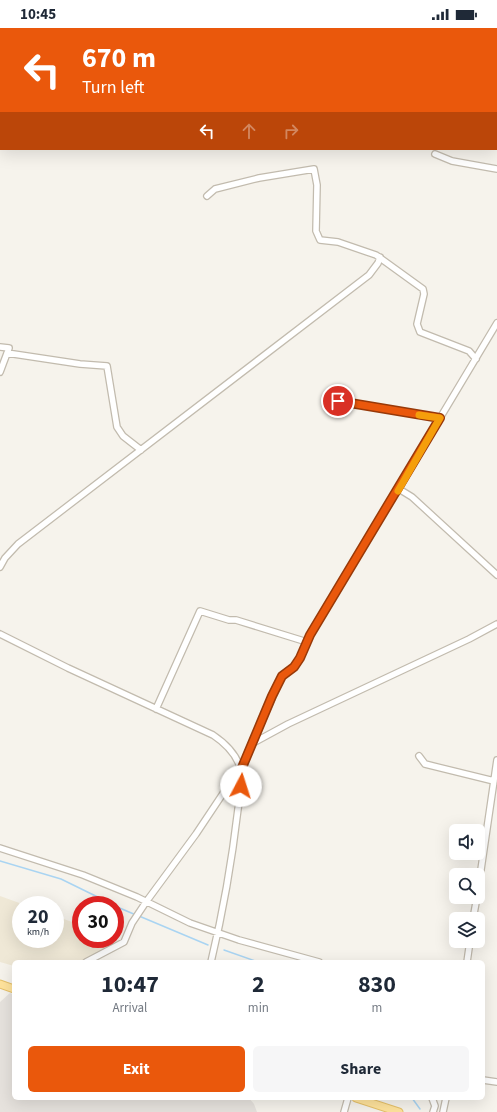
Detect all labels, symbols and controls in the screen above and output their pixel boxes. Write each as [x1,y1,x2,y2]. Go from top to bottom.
text: 10:45 [20,4,56,25]
text: 670 m [82,38,156,78]
icon: left [16,44,68,96]
text: Turn left [82,75,144,100]
icon: left [196,120,218,142]
icon: ahead [238,120,260,142]
icon: right [280,120,302,142]
pin [321,384,355,418]
icon: arrive [327,390,349,412]
position arrow [220,765,262,807]
map controls [449,824,485,948]
button: sound [449,824,485,860]
button: search [449,868,485,904]
speed limit sign: 30 [72,896,124,948]
text: 20 [27,903,49,931]
button: layers [449,912,485,948]
text: km/h [27,925,49,939]
text: 10:47 [101,967,159,1002]
text: 2 [252,967,265,1002]
text: 830 [358,967,396,1002]
text: Arrival [112,999,147,1017]
text: min [248,999,269,1017]
text: m [372,999,382,1017]
button: Exit [28,1046,245,1092]
button: Share [253,1046,469,1092]

